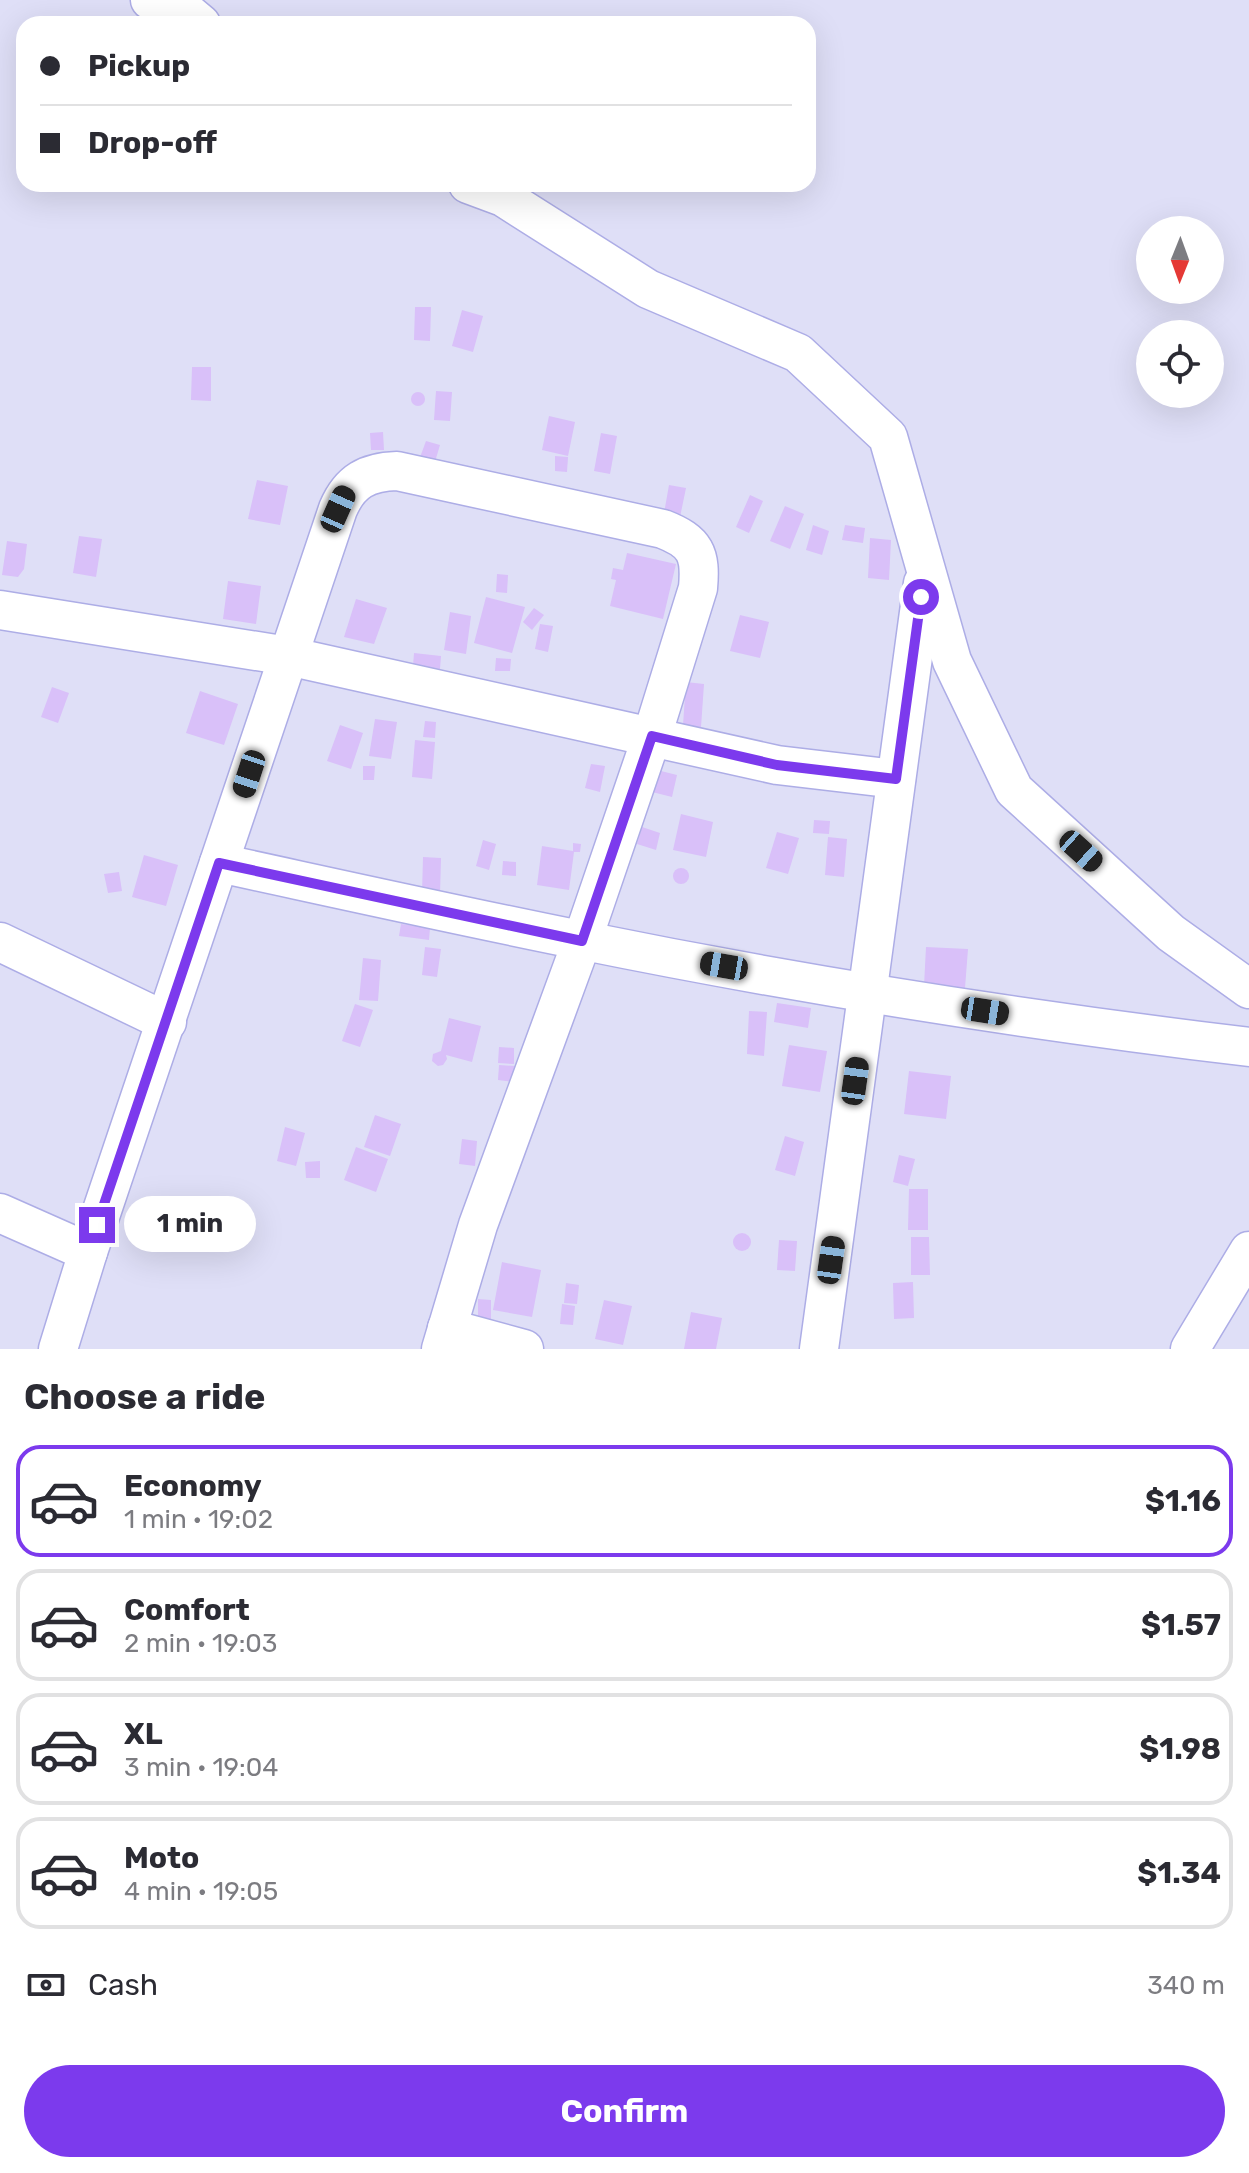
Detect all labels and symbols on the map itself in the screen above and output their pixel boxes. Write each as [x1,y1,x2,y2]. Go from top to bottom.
north arrow [1136,216,1224,304]
car [317,482,359,536]
route start [903,579,939,615]
car [230,747,268,801]
car [1055,826,1107,876]
car [698,950,750,982]
car [959,995,1011,1027]
car [840,1056,870,1106]
callout: 1 min [125,1197,257,1253]
route end [79,1207,115,1243]
car [816,1235,846,1285]

